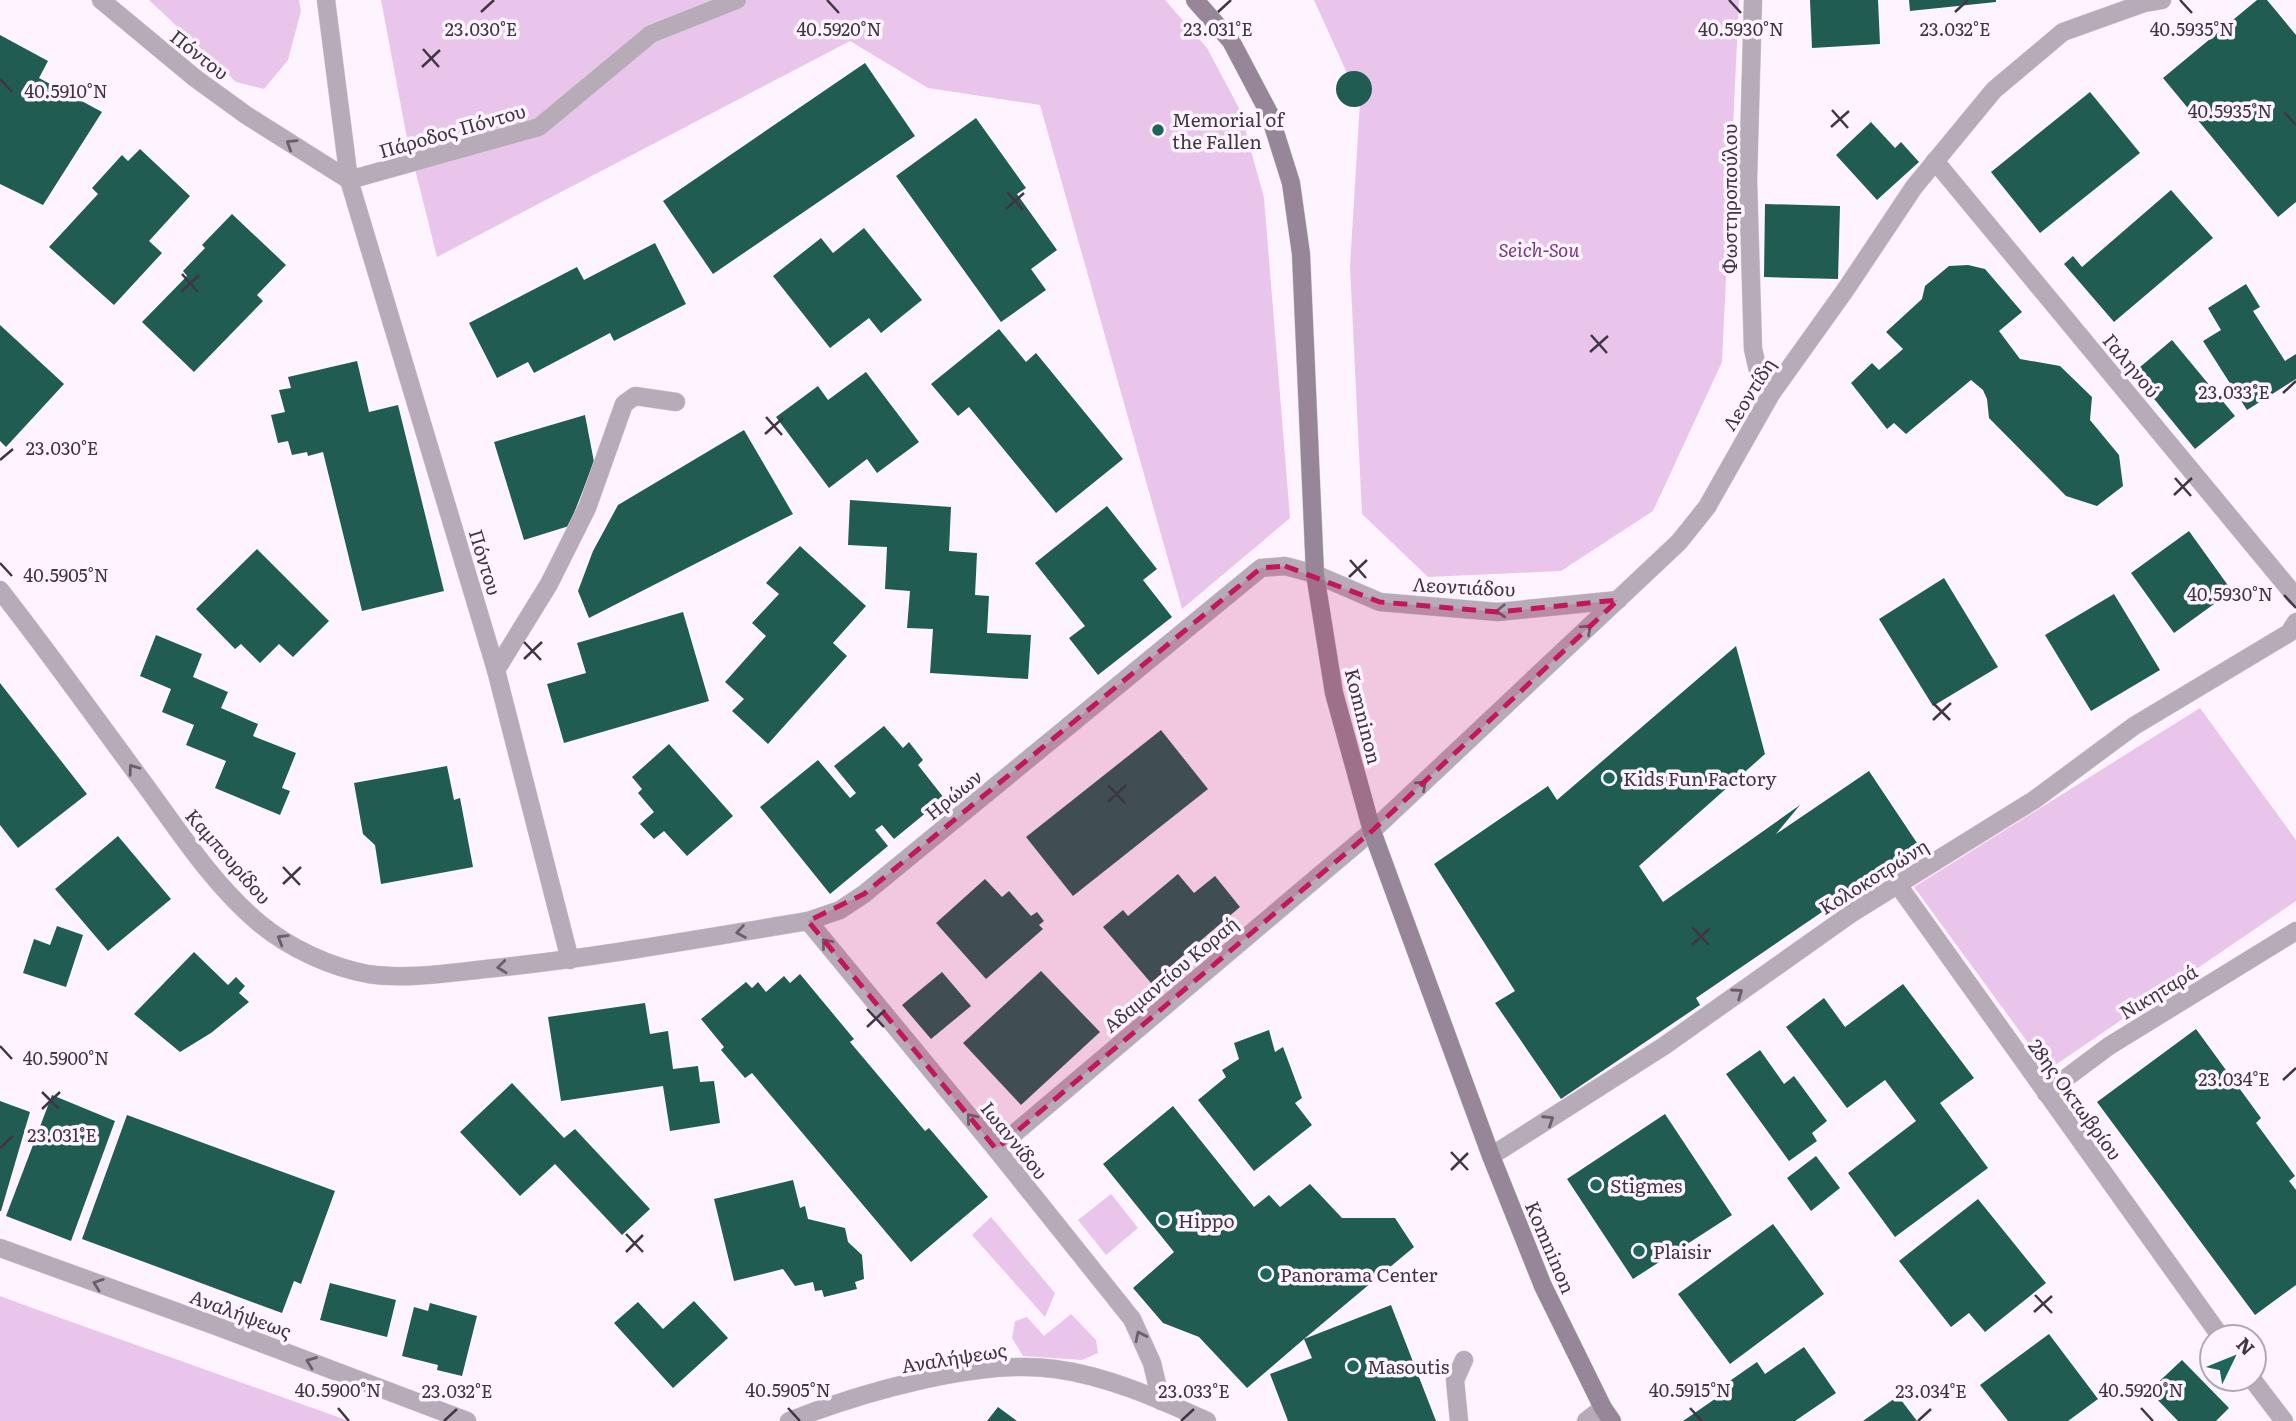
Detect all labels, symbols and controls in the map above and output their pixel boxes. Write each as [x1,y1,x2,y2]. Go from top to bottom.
text: 23.030°E [445,15,517,42]
text: 40.5920°N [796,15,882,42]
text: 23.031°E [1183,15,1253,42]
text: 40.5930°N [1698,15,1784,42]
text: 23.032°E [1920,15,1990,42]
text: 40.5935°N [2150,15,2234,42]
street label: Πόντου [165,22,235,86]
text: 40.5910°N [24,77,108,104]
street label: Πάροδος Πόντου [375,96,529,164]
text: 40.5935°N [2188,97,2272,124]
place label: Memorial of the Fallen [1172,105,1285,155]
marker: Memorial of the Fallen [1150,122,1166,138]
street label: Φωστηροπούλου [1715,124,1743,274]
one-way arrow [286,139,299,152]
park label: Seich-Sou [1499,235,1580,263]
street label: Γαληνού [2097,327,2167,403]
street label: Λεοντίδη [1715,352,1781,436]
text: 23.033°E [2198,378,2270,405]
text: 23.030°E [26,434,98,461]
street label: Πόντου [463,526,509,598]
text: 40.5905°N [23,561,109,588]
street label: Λεοντιάδου [1412,569,1516,603]
text: 40.5930°N [2187,580,2273,607]
one-way arrow [1495,604,1506,619]
one-way arrow [1579,624,1592,637]
street label: Komninon [1339,665,1389,767]
street label: Ηρώων [918,762,988,826]
one-way arrow [129,764,141,777]
place label: Kids Fun Factory [1623,764,1776,792]
marker: Kids Fun Factory [1601,770,1617,786]
one-way arrow [1414,780,1427,793]
street label: Καμπουρίδου [180,802,278,910]
street label: Κολοκοτρώνη [1813,831,1933,921]
street label: Αδαμαντίου Κοραή [1097,909,1243,1039]
one-way arrow [735,924,747,939]
one-way arrow [277,934,290,947]
one-way arrow [822,938,834,951]
street label: Νικηταρά [2114,957,2203,1025]
one-way arrow [496,959,507,974]
one-way arrow [1730,989,1743,1001]
street label: 28ης Οκτωβρίου [2023,1033,2129,1165]
text: 40.5900°N [23,1044,109,1071]
text: 23.034°E [2198,1065,2270,1092]
street label: Ιωαννίδου [975,1095,1055,1185]
one-way arrow [967,1114,979,1127]
one-way arrow [1541,1115,1554,1128]
text: 23.031°E [27,1121,97,1148]
place label: Stigmes [1610,1171,1683,1199]
marker: Stigmes [1588,1177,1604,1193]
street label: Komninon [1519,1196,1583,1298]
place label: Hippo [1178,1206,1235,1234]
marker: Hippo [1156,1212,1172,1228]
place label: Plaisir [1653,1237,1711,1265]
marker: Plaisir [1631,1243,1647,1259]
place label: Panorama Center [1280,1260,1438,1288]
marker: Panorama Center [1258,1266,1274,1282]
one-way arrow [92,1278,104,1292]
street label: Αναλήψεως [186,1282,296,1344]
north arrow [2198,1323,2268,1393]
text: N [2230,1330,2262,1361]
one-way arrow [1135,1331,1149,1343]
street label: Αναλήψεως [899,1335,1009,1379]
place label: Masoutis [1367,1352,1450,1380]
one-way arrow [306,1356,318,1370]
marker: Masoutis [1345,1358,1361,1374]
text: 40.5900°N [295,1376,381,1403]
text: 40.5905°N [745,1376,831,1403]
text: 40.5915°N [1649,1376,1731,1403]
text: 40.5920°N [2098,1376,2184,1403]
text: 23.032°E [422,1377,492,1404]
text: 23.033°E [1158,1377,1230,1404]
text: 23.034°E [1895,1377,1967,1404]

